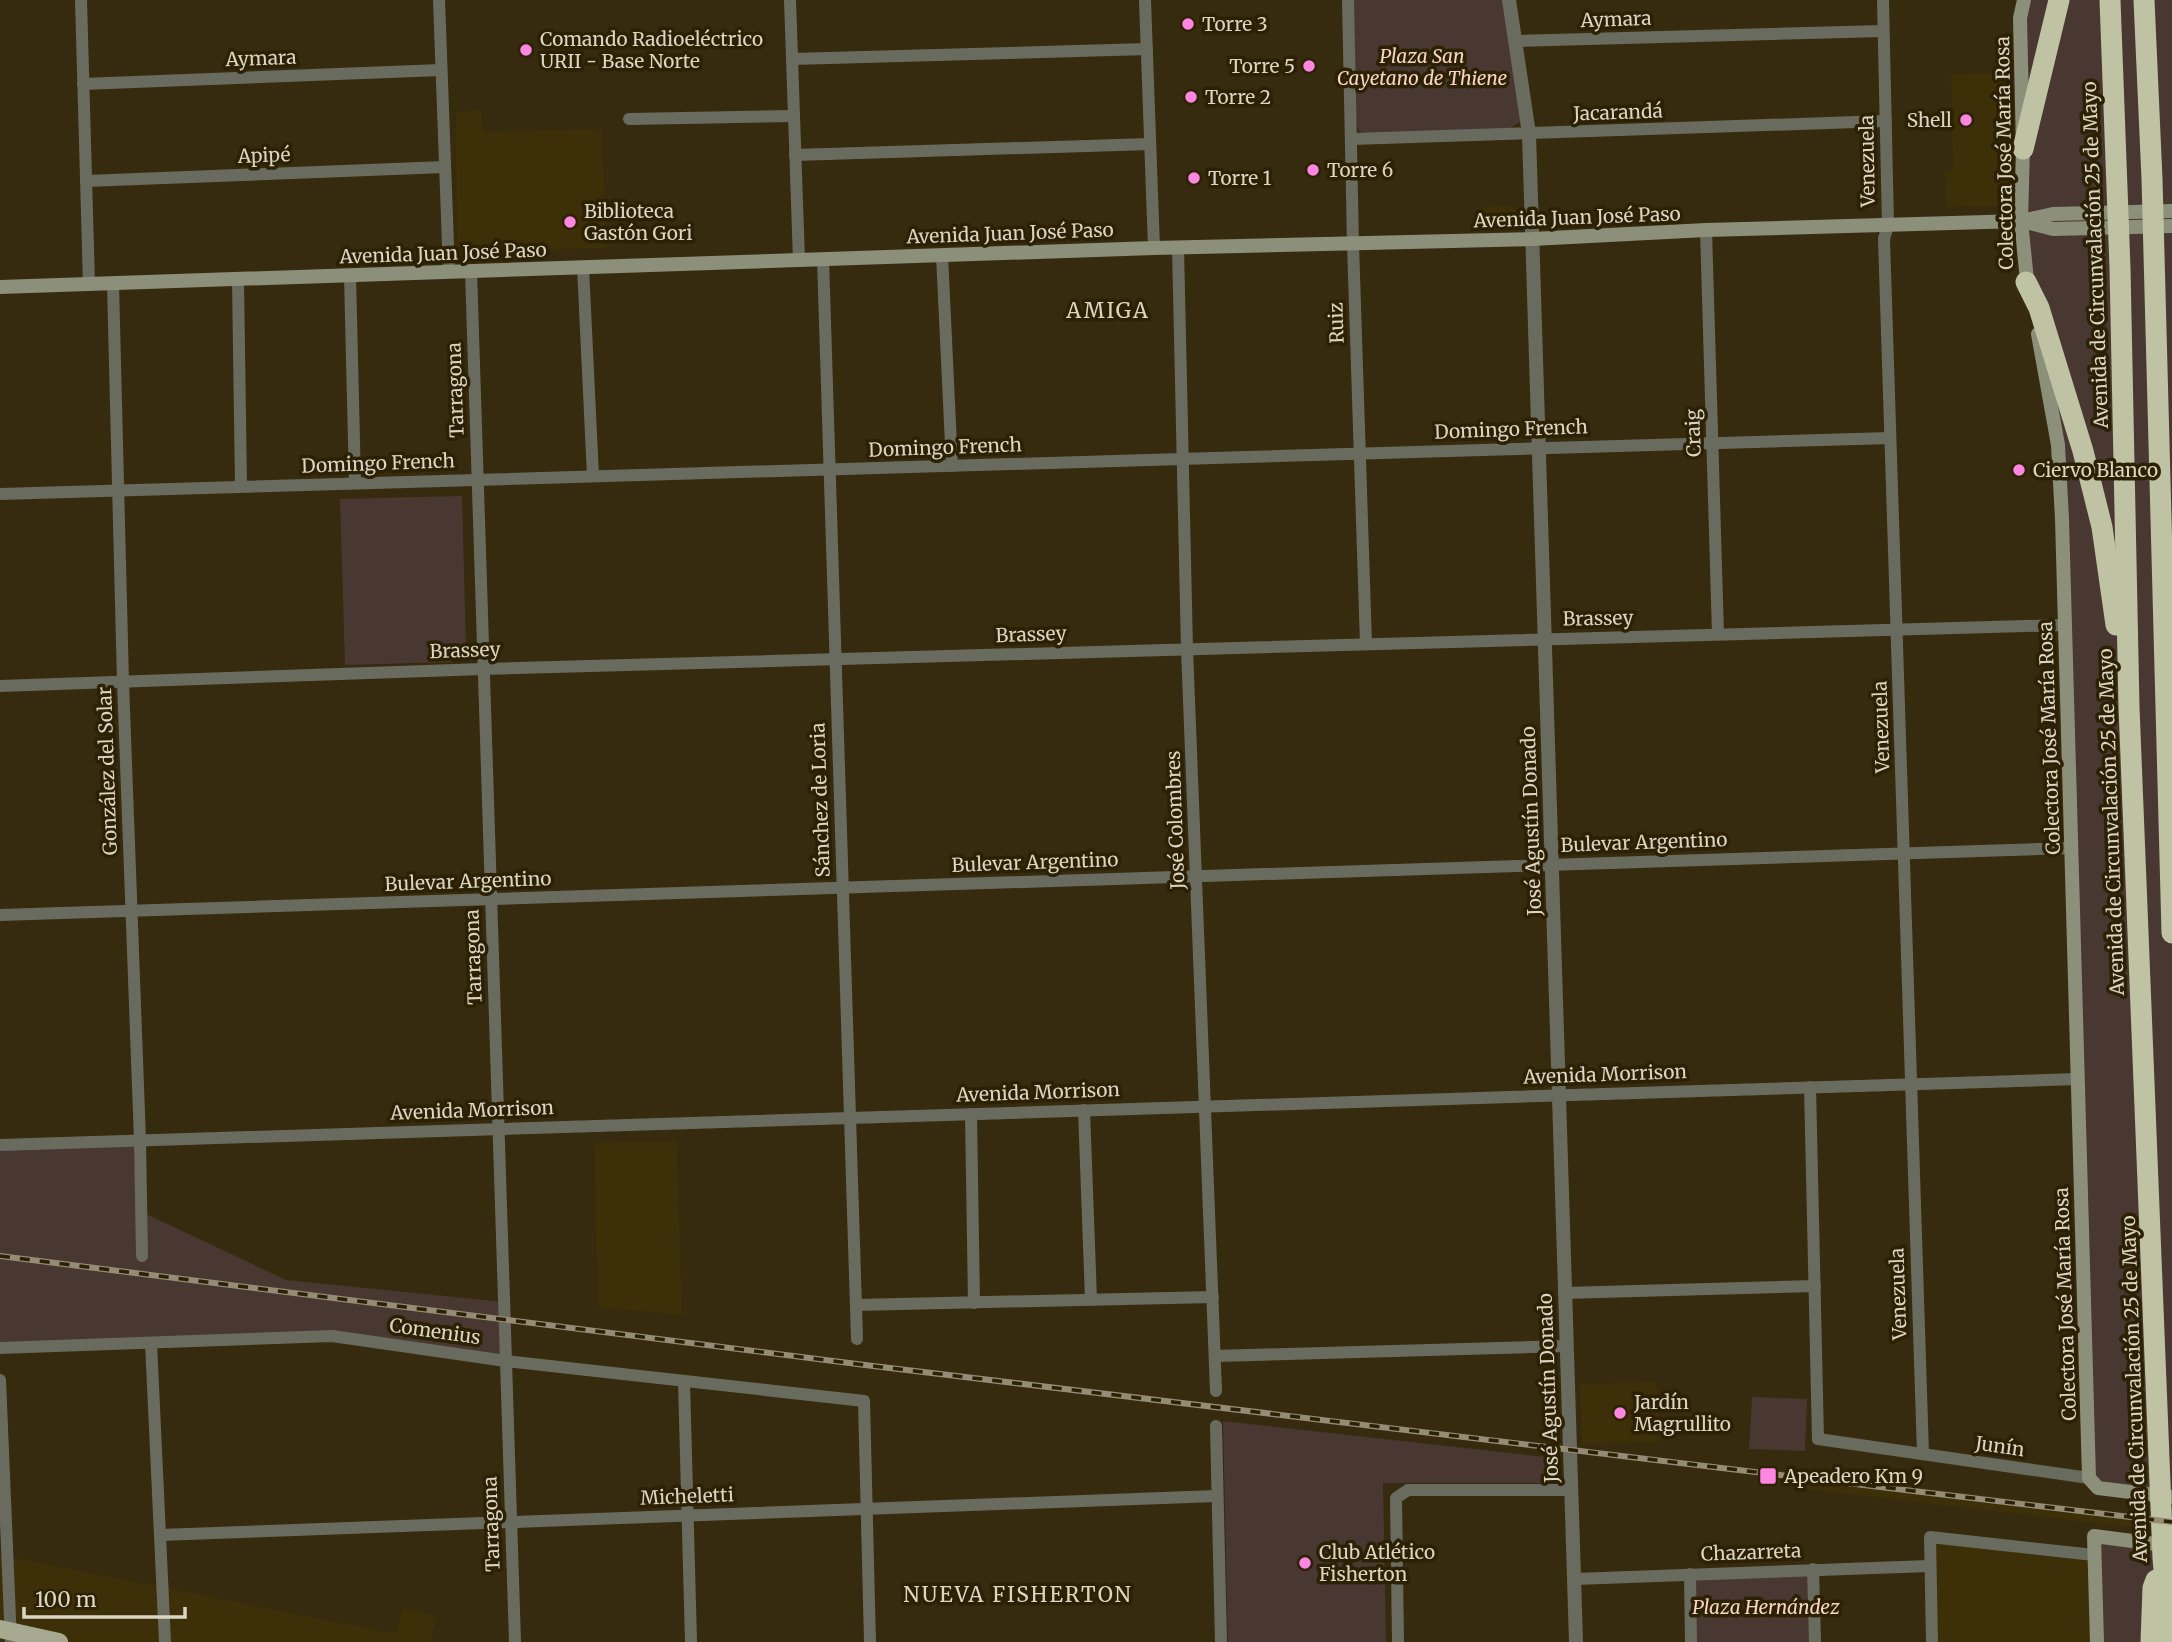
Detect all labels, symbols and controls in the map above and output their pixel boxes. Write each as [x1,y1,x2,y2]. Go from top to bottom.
street label: Aymara [1579,6,1652,32]
place label: Torre 3 [1202,12,1268,36]
marker: Torre 3 [1180,16,1196,32]
place label: Comando Radioeléctrico URII - Base Norte [540,27,763,73]
street label: Colectora José María Rosa [1990,36,2018,270]
marker: Comando Radioeléctrico URII - Base Norte [518,42,534,58]
park label: Plaza San Cayetano de Thiene [1337,44,1508,90]
street label: Aymara [224,45,297,71]
place label: Torre 5 [1229,54,1295,78]
marker: Torre 5 [1301,58,1317,74]
street label: Avenida de Circunvalación 25 de Mayo [2077,81,2113,430]
place label: Torre 2 [1205,85,1271,109]
marker: Torre 2 [1183,89,1199,105]
street label: Jacarandá [1572,98,1663,126]
place label: Shell [1907,108,1952,132]
marker: Shell [1958,112,1974,128]
street label: Venezuela [1854,115,1880,208]
street label: Apipé [236,142,291,168]
place label: Torre 6 [1327,158,1393,182]
marker: Torre 6 [1305,162,1321,178]
place label: Torre 1 [1208,166,1272,190]
marker: Torre 1 [1186,170,1202,186]
place label: Biblioteca Gastón Gori [584,199,693,245]
street label: Avenida Juan José Paso [1472,201,1681,233]
marker: Biblioteca Gastón Gori [562,214,578,230]
street label: Avenida Juan José Paso [905,217,1114,249]
street label: Avenida Juan José Paso [338,237,547,269]
district label: AMIGA [1065,297,1150,324]
street label: Ruiz [1323,302,1349,344]
street label: Tarragona [441,342,469,438]
street label: Craig [1680,408,1706,458]
street label: Domingo French [1434,414,1589,444]
street label: Domingo French [868,432,1023,462]
street label: Domingo French [301,448,456,478]
place label: Ciervo Blanco [2033,458,2158,482]
marker: Ciervo Blanco [2011,462,2027,478]
street label: Brassey [1562,605,1634,631]
street label: Brassey [995,621,1067,647]
street label: Colectora José María Rosa [2033,621,2065,855]
street label: Brassey [429,637,501,663]
street label: Avenida de Circunvalación 25 de Mayo [2093,648,2129,997]
street label: Venezuela [1867,680,1895,775]
street label: González del Solar [92,686,122,856]
street label: Sánchez de Loria [805,722,835,878]
street label: José Agustín Donado [1516,726,1546,917]
street label: José Colombres [1161,750,1189,891]
street label: Bulevar Argentino [1560,827,1728,857]
street label: Bulevar Argentino [951,847,1119,877]
street label: Bulevar Argentino [384,866,552,896]
street label: Tarragona [459,909,487,1005]
street label: Avenida Morrison [1522,1059,1688,1089]
street label: Avenida Morrison [955,1077,1121,1107]
street label: Avenida Morrison [389,1095,555,1125]
street label: Colectora José María Rosa [2049,1187,2081,1421]
street label: Avenida de Circunvalación 25 de Mayo [2116,1215,2152,1564]
street label: Venezuela [1884,1247,1912,1342]
street label: José Agustín Donado [1533,1293,1563,1484]
street label: Comenius [388,1313,482,1349]
place label: Jardín Magrullito [1633,1390,1731,1436]
marker: Jardín Magrullito [1612,1405,1628,1421]
street label: Junín [1973,1431,2027,1461]
place label: Apeadero Km 9 [1783,1464,1923,1488]
marker: Apeadero Km 9 [1758,1466,1778,1486]
street label: Tarragona [477,1476,505,1572]
street label: Micheletti [640,1482,734,1510]
street label: Chazarreta [1700,1538,1802,1566]
place label: Club Atlético Fisherton [1319,1540,1435,1586]
marker: Club Atlético Fisherton [1297,1555,1313,1571]
scale bar [24,1576,186,1620]
district label: NUEVA FISHERTON [903,1581,1133,1608]
text: 100 m [35,1586,97,1613]
park label: Plaza Hernández [1692,1595,1840,1619]

